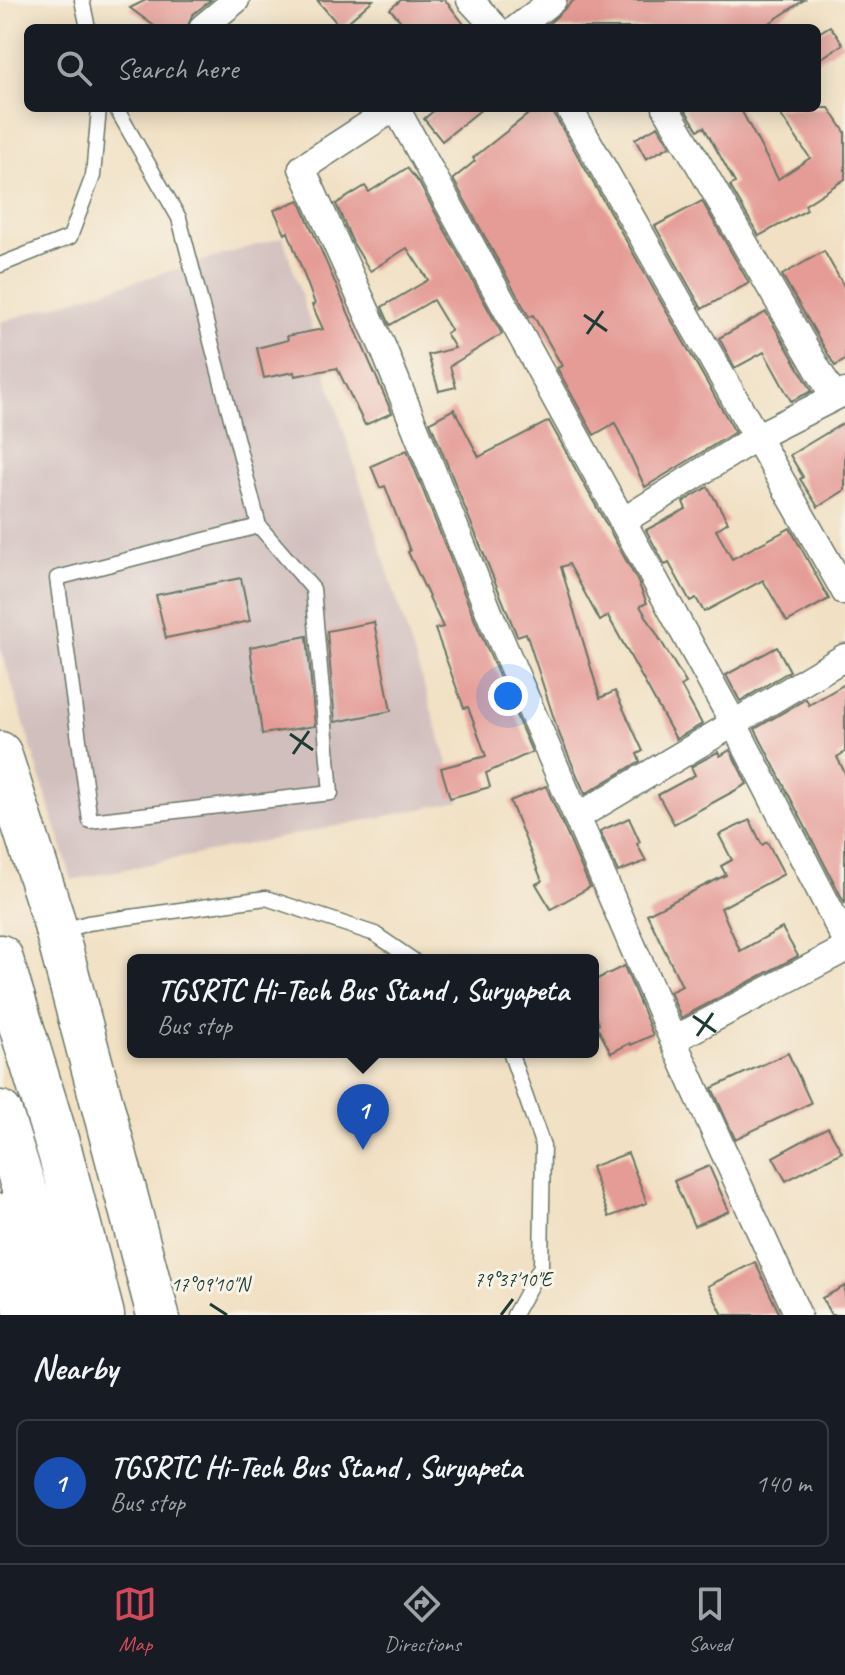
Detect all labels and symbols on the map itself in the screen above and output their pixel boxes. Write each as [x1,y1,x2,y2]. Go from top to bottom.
your location [488,676,528,716]
pin: 1 [337,1084,389,1150]
text: 79°37'10"E [474,1267,554,1292]
text: 17°09'10"N [171,1272,252,1297]

